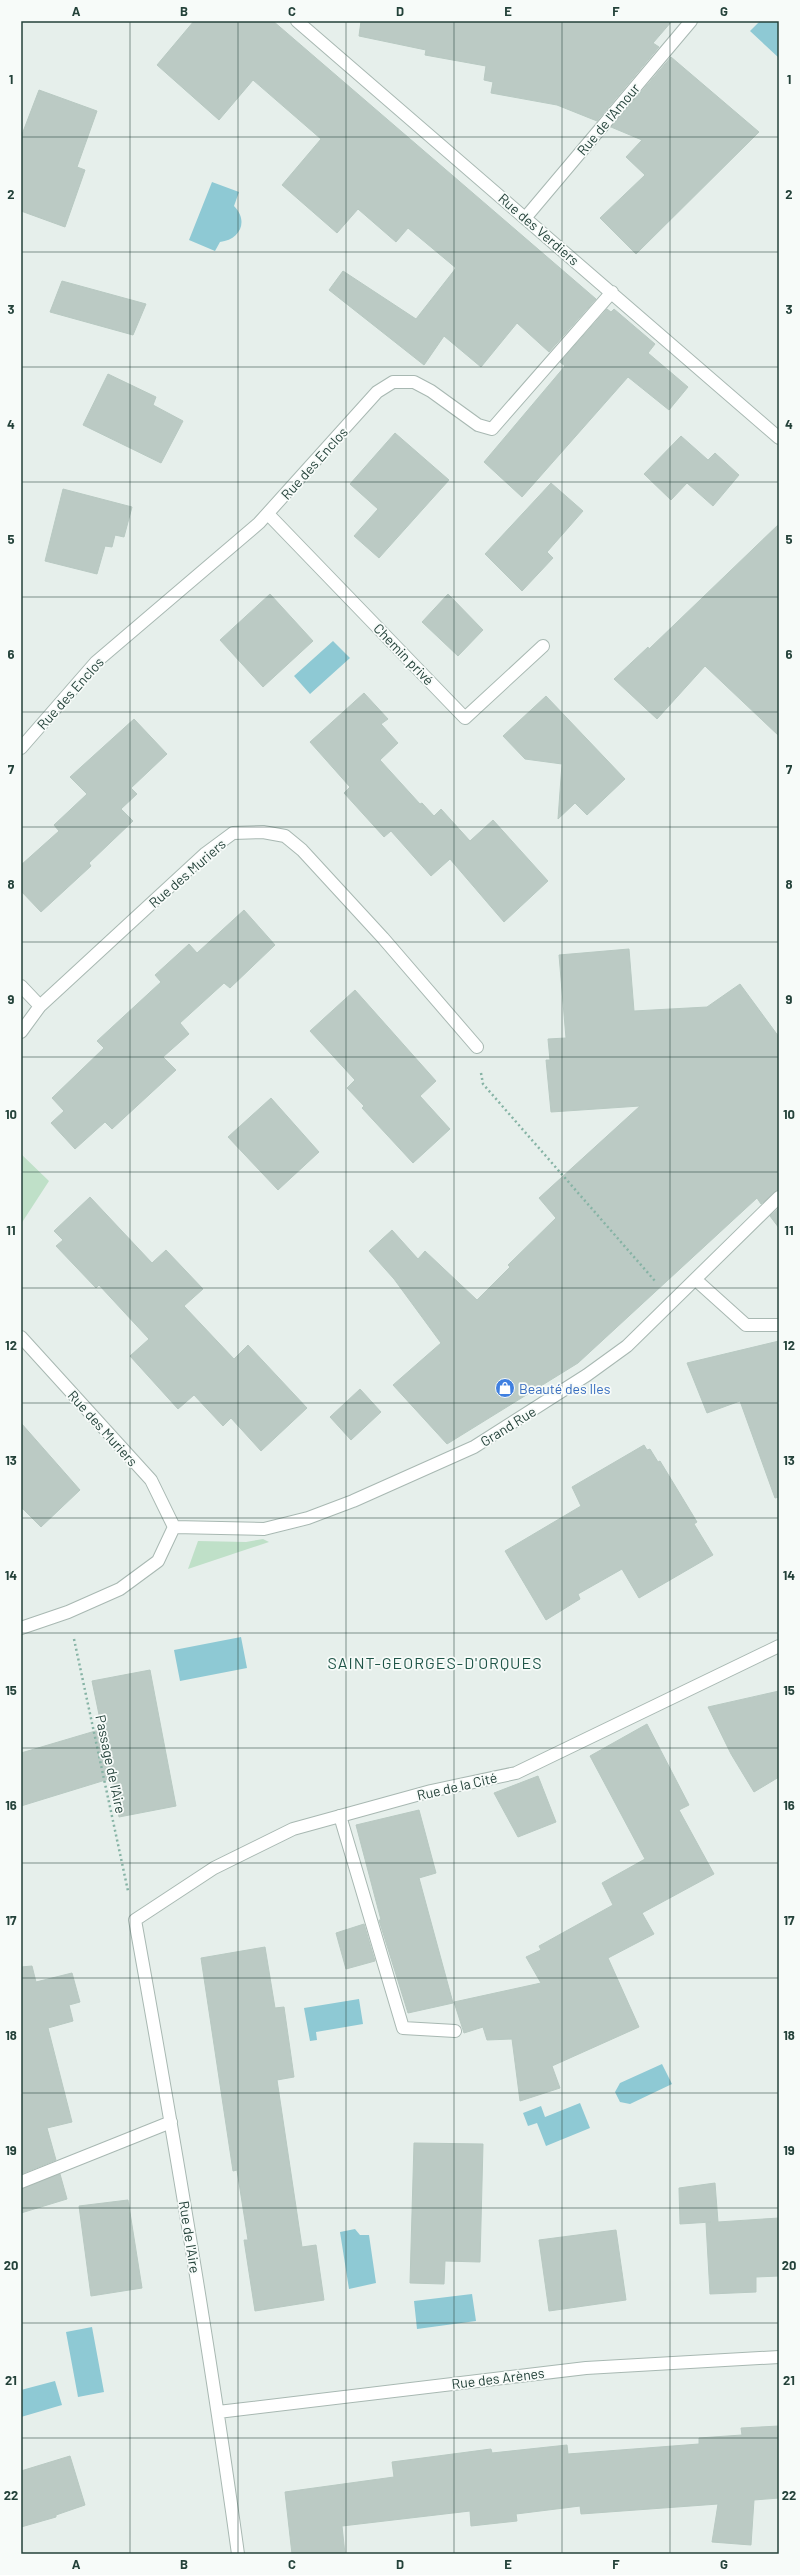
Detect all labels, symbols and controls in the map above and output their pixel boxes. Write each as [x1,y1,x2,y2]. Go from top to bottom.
text: A [72,3,81,19]
text: B [180,3,188,19]
text: C [288,3,296,19]
text: D [396,3,404,19]
text: E [504,3,512,19]
text: F [612,3,620,19]
text: G [720,3,728,19]
text: 1 [9,71,13,87]
text: 1 [787,71,791,87]
street label: Rue de l'Amour [573,80,643,158]
text: 2 [7,186,15,202]
text: 2 [785,186,793,202]
street label: Rue des Verdiers [495,189,583,269]
text: 3 [7,301,15,317]
text: 3 [785,301,793,317]
text: 4 [7,416,15,432]
text: 4 [785,416,793,432]
street label: Rue des Enclos [277,423,351,503]
text: 5 [7,531,15,547]
text: 5 [785,531,793,547]
street label: Chemin privé [370,620,438,688]
text: 6 [8,646,15,662]
text: 6 [786,646,793,662]
street label: Rue des Enclos [33,653,107,733]
text: 7 [8,761,15,777]
text: 7 [786,761,793,777]
street label: Rue des Muriers [145,835,229,911]
text: 8 [7,876,15,892]
text: 8 [785,876,793,892]
text: 9 [8,991,15,1007]
text: 9 [786,991,793,1007]
text: 10 [5,1106,17,1122]
text: 10 [783,1106,795,1122]
text: 11 [6,1222,16,1238]
text: 11 [784,1222,794,1238]
text: 12 [5,1337,17,1353]
text: 12 [783,1337,795,1353]
shop icon: Beauté des Iles [494,1377,516,1399]
place label: Beauté des Iles [519,1380,611,1397]
street label: Rue des Muriers [64,1387,142,1470]
street label: Grand Rue [477,1402,539,1450]
text: 13 [5,1452,17,1468]
text: 13 [783,1452,795,1468]
text: 14 [5,1567,17,1583]
text: 14 [783,1567,795,1583]
district label: SAINT-GEORGES-D'ORQUES [327,1653,543,1672]
text: 15 [5,1682,17,1698]
text: 15 [783,1682,795,1698]
street label: Passage de l'Aire [92,1713,130,1815]
street label: Rue de la Cité [415,1769,499,1803]
text: 16 [5,1797,17,1813]
text: 16 [783,1797,795,1813]
text: 17 [5,1912,17,1928]
text: 17 [783,1912,795,1928]
text: 18 [5,2027,17,2043]
text: 18 [783,2027,795,2043]
text: 19 [5,2142,17,2158]
text: 19 [783,2142,795,2158]
street label: Rue de l'Aire [176,2200,204,2274]
text: 20 [4,2257,18,2273]
text: 20 [782,2257,796,2273]
street label: Rue des Arènes [451,2364,546,2392]
text: 21 [5,2372,17,2388]
text: 21 [783,2372,795,2388]
text: 22 [4,2487,18,2503]
text: 22 [782,2487,796,2503]
text: A [72,2556,81,2572]
text: B [180,2556,188,2572]
text: C [288,2556,296,2572]
text: D [396,2556,404,2572]
text: E [504,2556,512,2572]
text: F [612,2556,620,2572]
text: G [720,2556,728,2572]

